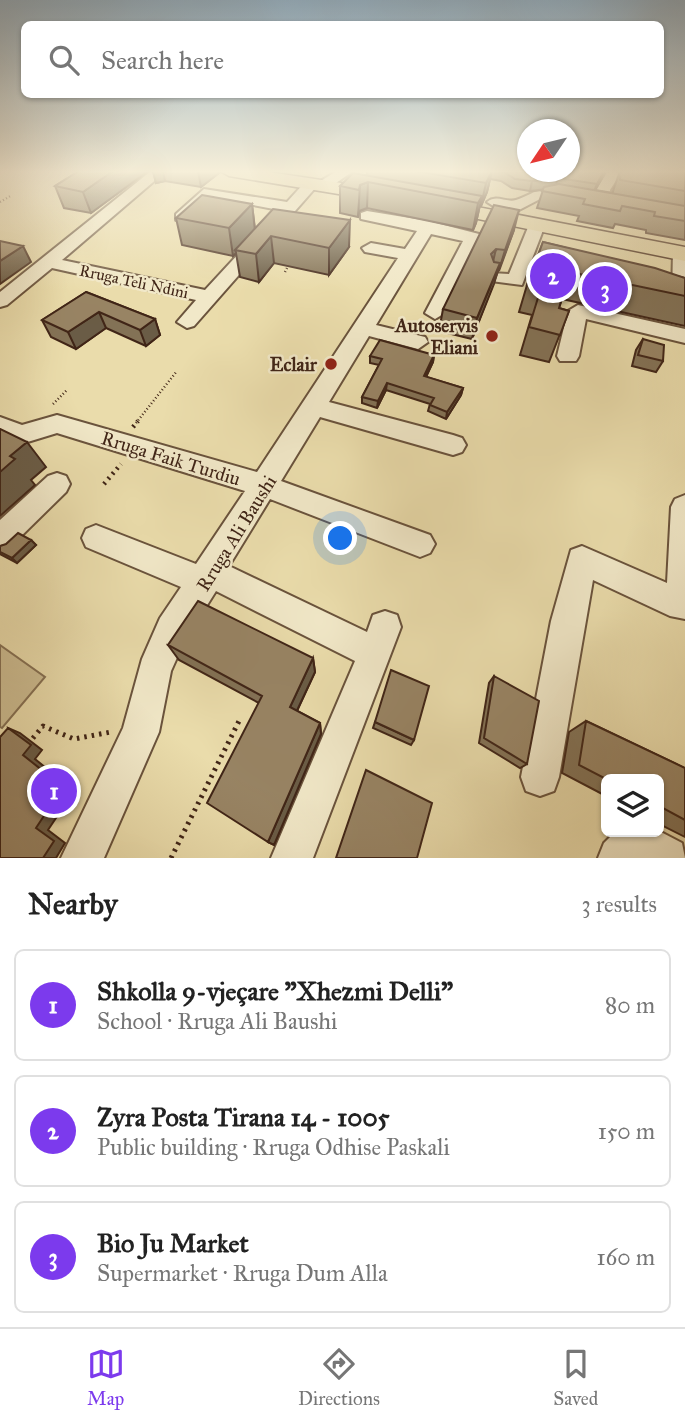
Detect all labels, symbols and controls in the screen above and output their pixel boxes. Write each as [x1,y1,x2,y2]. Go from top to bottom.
search box [21,21,664,98]
icon: search [45,41,83,79]
text: Search here [101,44,224,76]
north arrow [517,119,580,182]
pin: 2 [530,250,576,302]
street label: Rruga Teli Ndini [78,261,191,303]
pin: 3 [582,263,628,315]
place label: Autoservis Eliani [393,314,479,359]
marker: Autoservis Eliani [484,328,500,344]
place label: Eclair [270,353,318,376]
marker: Eclair [323,356,339,372]
street label: Rruga Faik Turdiu [98,426,243,492]
street label: Rruga Ali Baushi [192,471,282,596]
your location [323,521,357,555]
pin: 1 [31,765,77,817]
map controls [601,774,664,837]
button: layers [601,774,664,837]
text: Nearby [28,886,118,922]
text: 3 results [581,890,657,918]
text: Shkolla 9-vjeçare "Xhezmi Delli" [97,975,453,1007]
text: 1 [48,991,58,1019]
text: 80 m [605,991,655,1019]
text: School · Rruga Ali Baushi [97,1007,337,1035]
text: Zyra Posta Tirana 14 - 1005 [97,1101,390,1133]
text: 2 [47,1117,59,1145]
text: 150 m [598,1117,655,1145]
text: Public building · Rruga Odhise Paskali [97,1133,450,1161]
text: Bio Ju Market [97,1227,249,1259]
text: 3 [48,1243,58,1271]
text: 160 m [597,1243,655,1271]
text: Supermarket · Rruga Dum Alla [97,1259,388,1287]
tab: Map [87,1345,125,1410]
tab: Directions [298,1345,380,1410]
tab: Saved [553,1345,598,1410]

